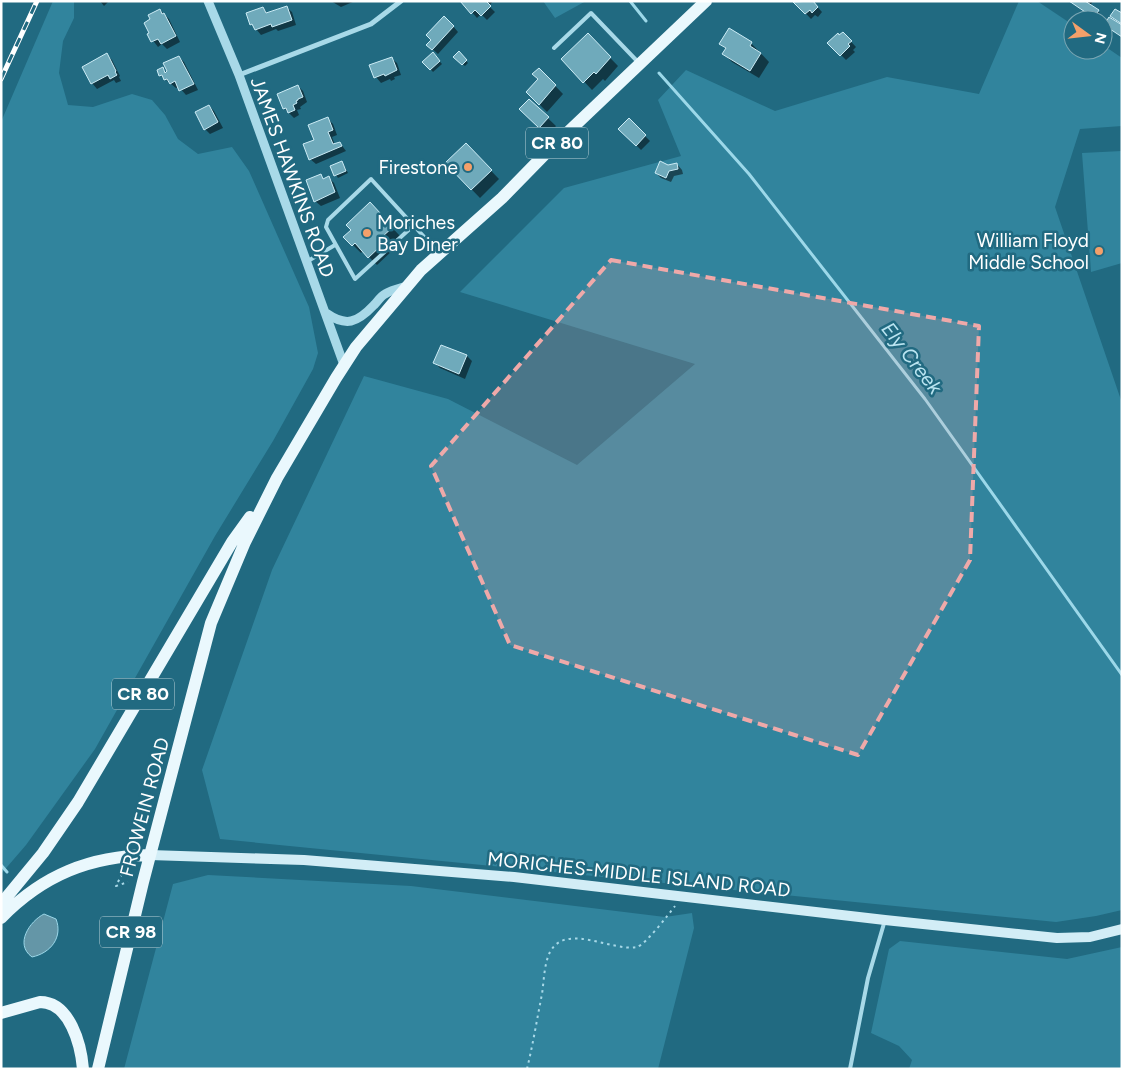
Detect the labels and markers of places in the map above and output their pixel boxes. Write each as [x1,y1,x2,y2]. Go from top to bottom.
place label: Firestone [378,156,458,179]
marker: Firestone [462,161,474,173]
place label: Moriches Bay Diner [377,211,458,256]
marker: Moriches Bay Diner [361,227,373,239]
place label: William Floyd Middle School [968,229,1089,274]
marker: William Floyd Middle School [1093,245,1105,257]

